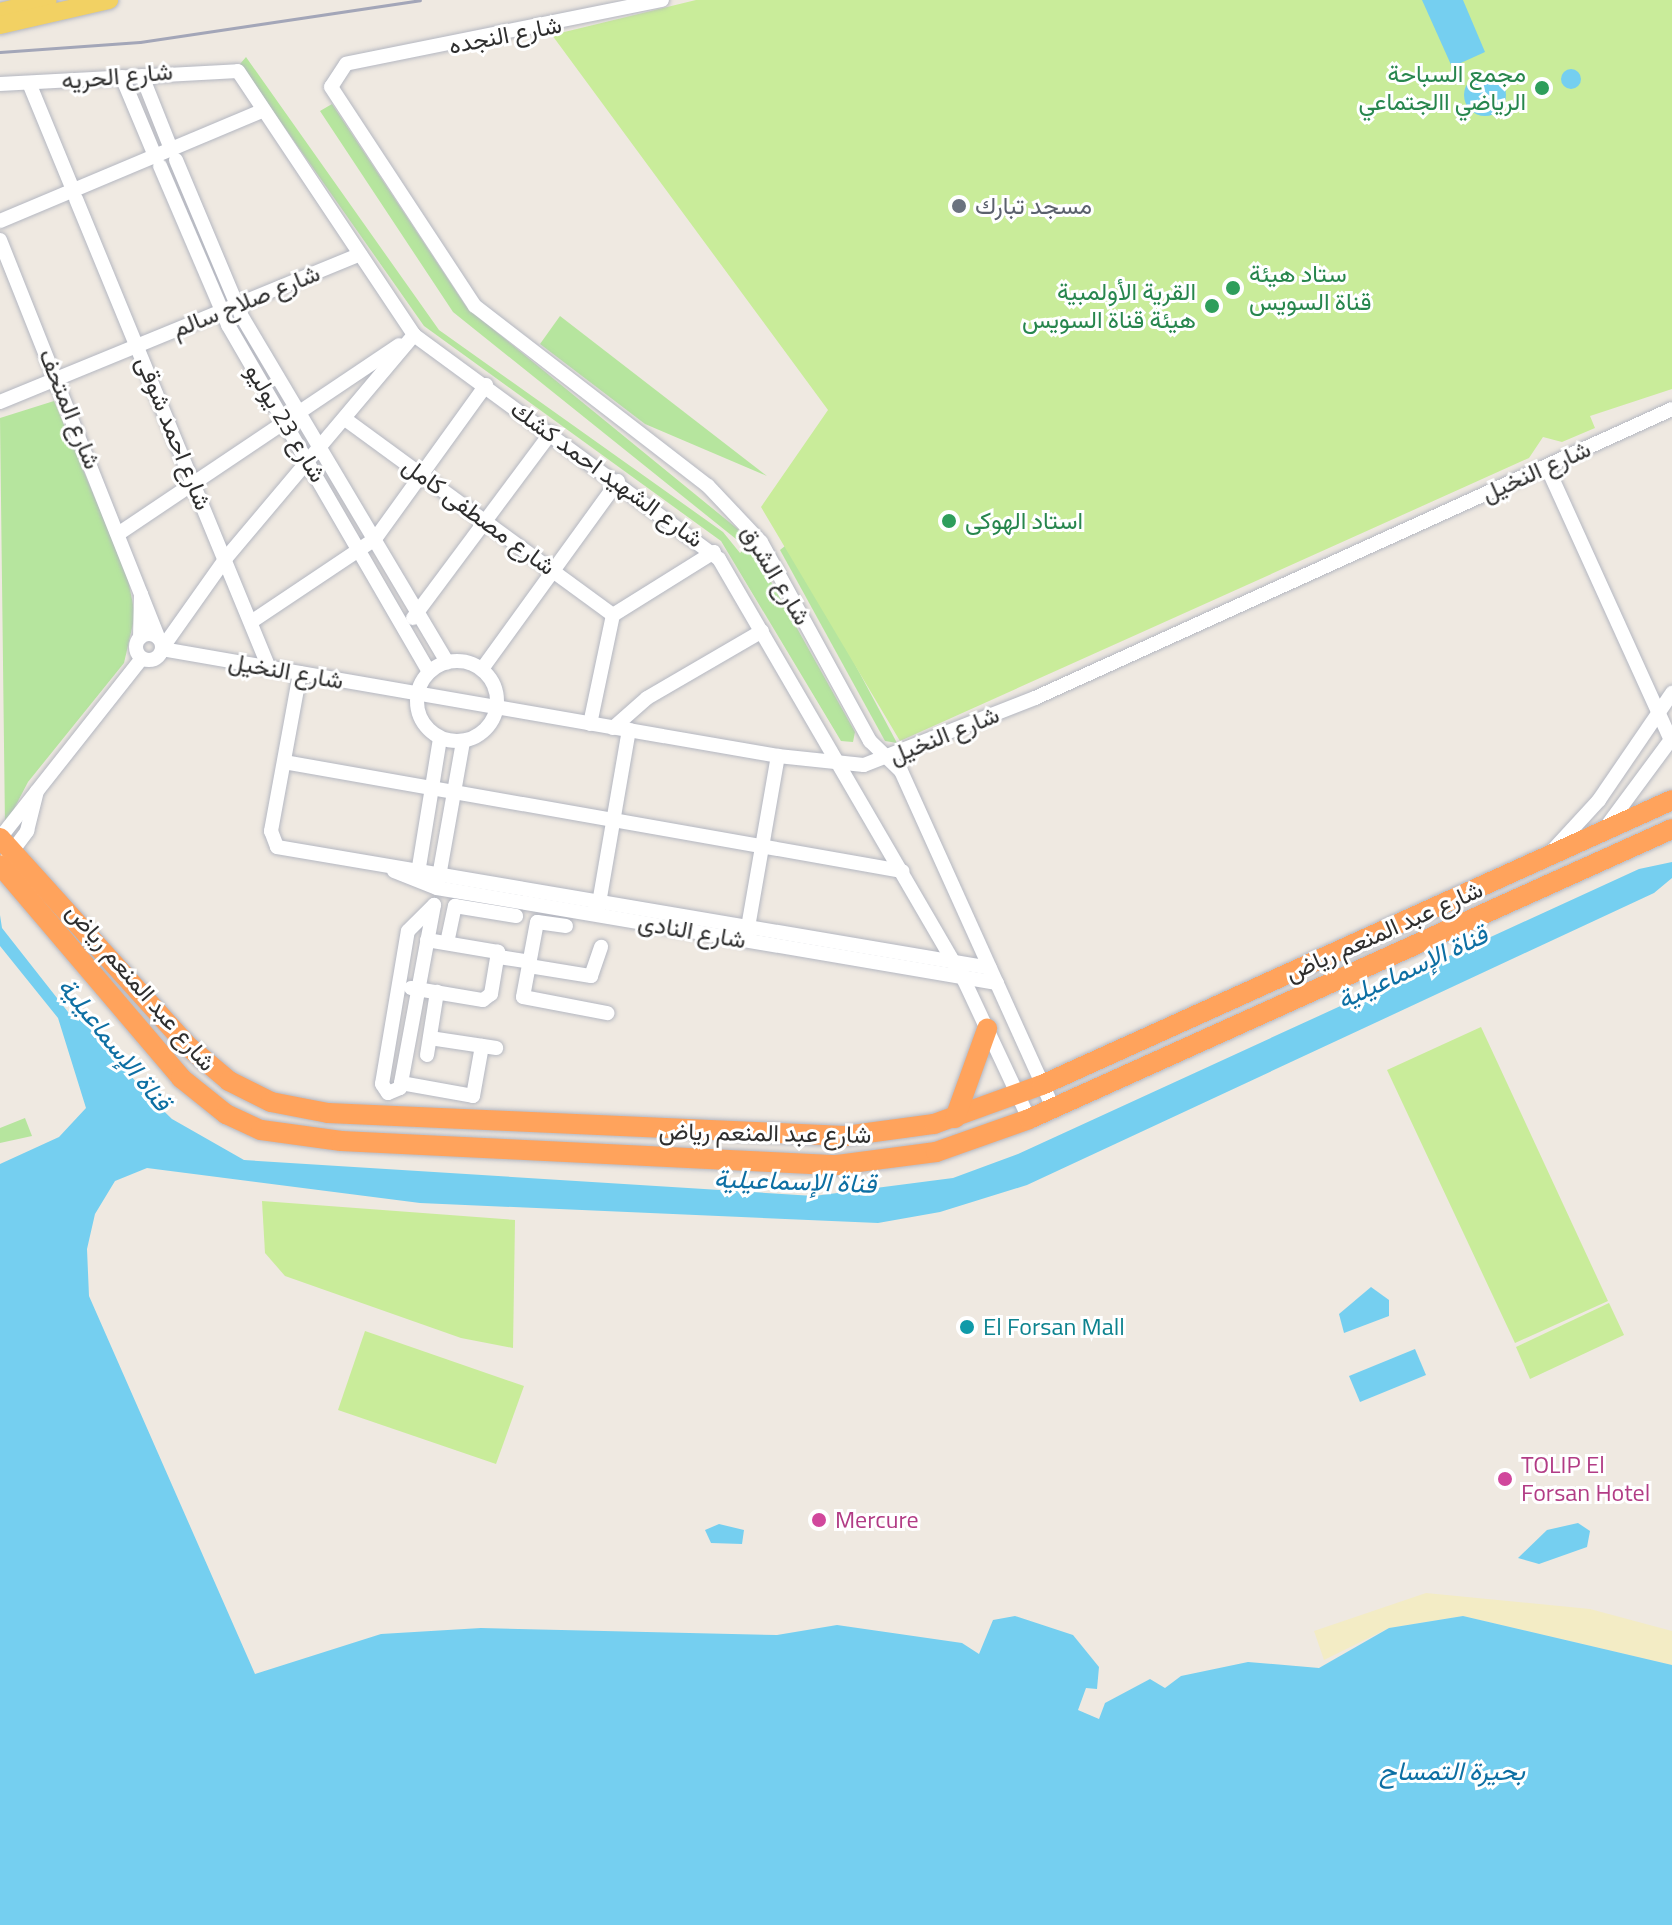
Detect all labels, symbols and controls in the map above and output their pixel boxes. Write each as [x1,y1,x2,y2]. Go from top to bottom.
street label: شارع النجده [446,10,564,60]
street label: شارع الحريه [60,57,174,95]
place label: مجمع السباحة الرياضي االجتماعي [1358,60,1526,116]
marker: مجمع السباحة الرياضي االجتماعي [1533,79,1551,97]
place label: مسجد تبارك [975,192,1092,220]
marker: مسجد تبارك [950,197,968,215]
street label: شارع صلاح سالم [168,258,324,344]
place label: ستاد هيئة قناة السويس [1249,260,1371,316]
place label: القرية الأولمبية هيئة قناة السويس [1022,278,1196,334]
marker: ستاد هيئة قناة السويس [1224,279,1242,297]
marker: القرية الأولمبية هيئة قناة السويس [1203,297,1221,315]
street label: شارع المتحف [33,345,107,473]
street label: شارع احمد شوقى [130,352,218,514]
street label: شارع 23 يوليو [239,359,333,487]
street label: شارع الشهيد احمد كشك [505,394,709,554]
street label: شارع النخيل [1477,434,1595,508]
street label: شارع مصطفى كامل [397,451,561,581]
place label: استاد الهوكى [965,507,1083,535]
marker: استاد الهوكى [940,512,958,530]
street label: شارع الشرق [735,520,817,630]
street label: شارع النخيل [226,647,346,695]
street label: شارع النخيل [885,700,1003,770]
street label: شارع عبد المنعم رياض [1281,875,1487,987]
street label: شارع عبد المنعم رياض [60,897,222,1077]
street label: شارع النادى [636,907,748,955]
water label: قناة الإسماعيلية [1332,919,1492,1015]
water label: قناة الإسماعيلية [52,971,178,1117]
street label: شارع عبد المنعم رياض [658,1117,872,1149]
water label: قناة الإسماعيلية [713,1163,877,1199]
place label: El Forsan Mall [983,1313,1125,1341]
marker: El Forsan Mall [958,1318,976,1336]
place label: TOLIP El Forsan Hotel [1521,1451,1650,1507]
marker: TOLIP El Forsan Hotel [1496,1470,1514,1488]
place label: Mercure [835,1506,919,1534]
marker: Mercure [810,1511,828,1529]
water label: بحيرة التمساح [1379,1755,1525,1787]

